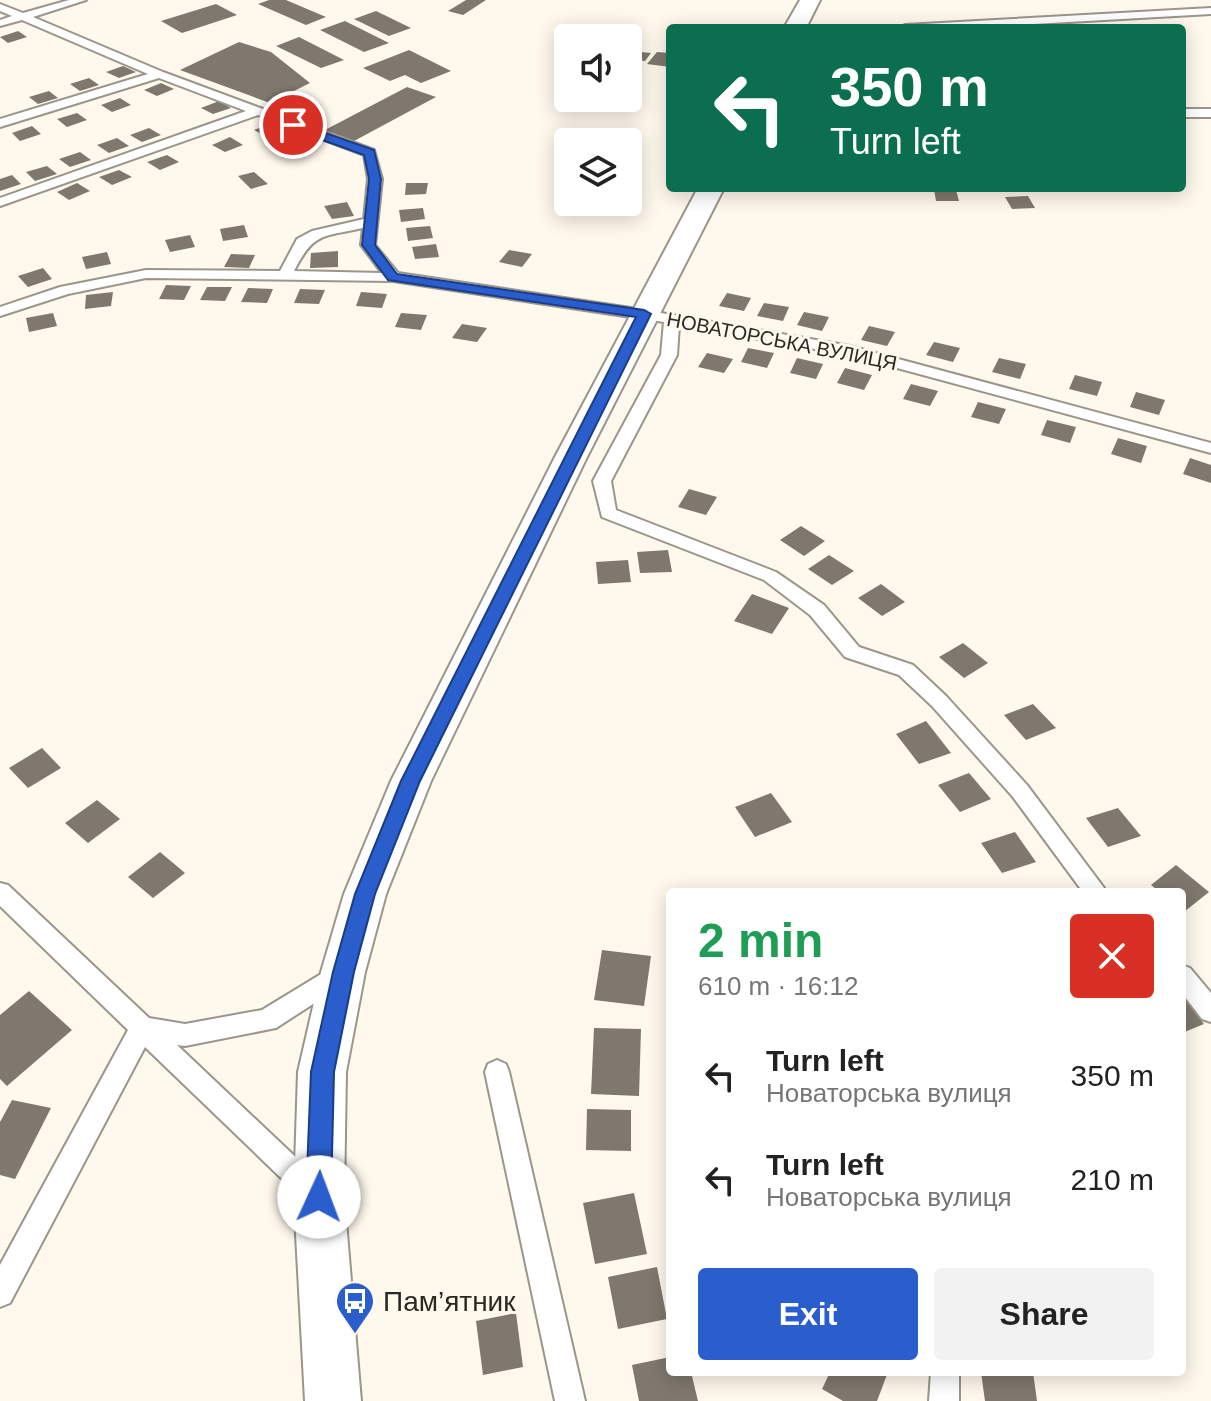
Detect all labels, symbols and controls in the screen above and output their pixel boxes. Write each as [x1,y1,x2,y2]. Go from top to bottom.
map controls [554,24,642,216]
button: sound [554,24,642,112]
text: 350 m [830,55,989,118]
icon: left [698,56,802,160]
pin [259,91,327,159]
icon: arrive [271,103,315,147]
text: Turn left [830,121,961,162]
button: layers [554,128,642,216]
street label: НОВАТОРСЬКА ВУЛИЦЯ [665,308,899,374]
text: 2 min [698,914,823,967]
button: close [1070,914,1154,998]
text: 610 m · 16:12 [698,971,858,1001]
text: Turn left [766,1044,884,1077]
icon: left [698,1054,742,1098]
text: 350 m [1071,1059,1154,1092]
text: Новаторська вулиця [766,1078,1012,1108]
text: Turn left [766,1148,884,1181]
position arrow [277,1155,361,1239]
icon: left [698,1158,742,1202]
text: 210 m [1071,1163,1154,1196]
text: Новаторська вулиця [766,1182,1012,1212]
button: Exit [698,1268,918,1360]
button: Share [934,1268,1154,1360]
bus stop icon: Пам’ятник [334,1280,376,1335]
place label: Пам’ятник [383,1286,516,1317]

